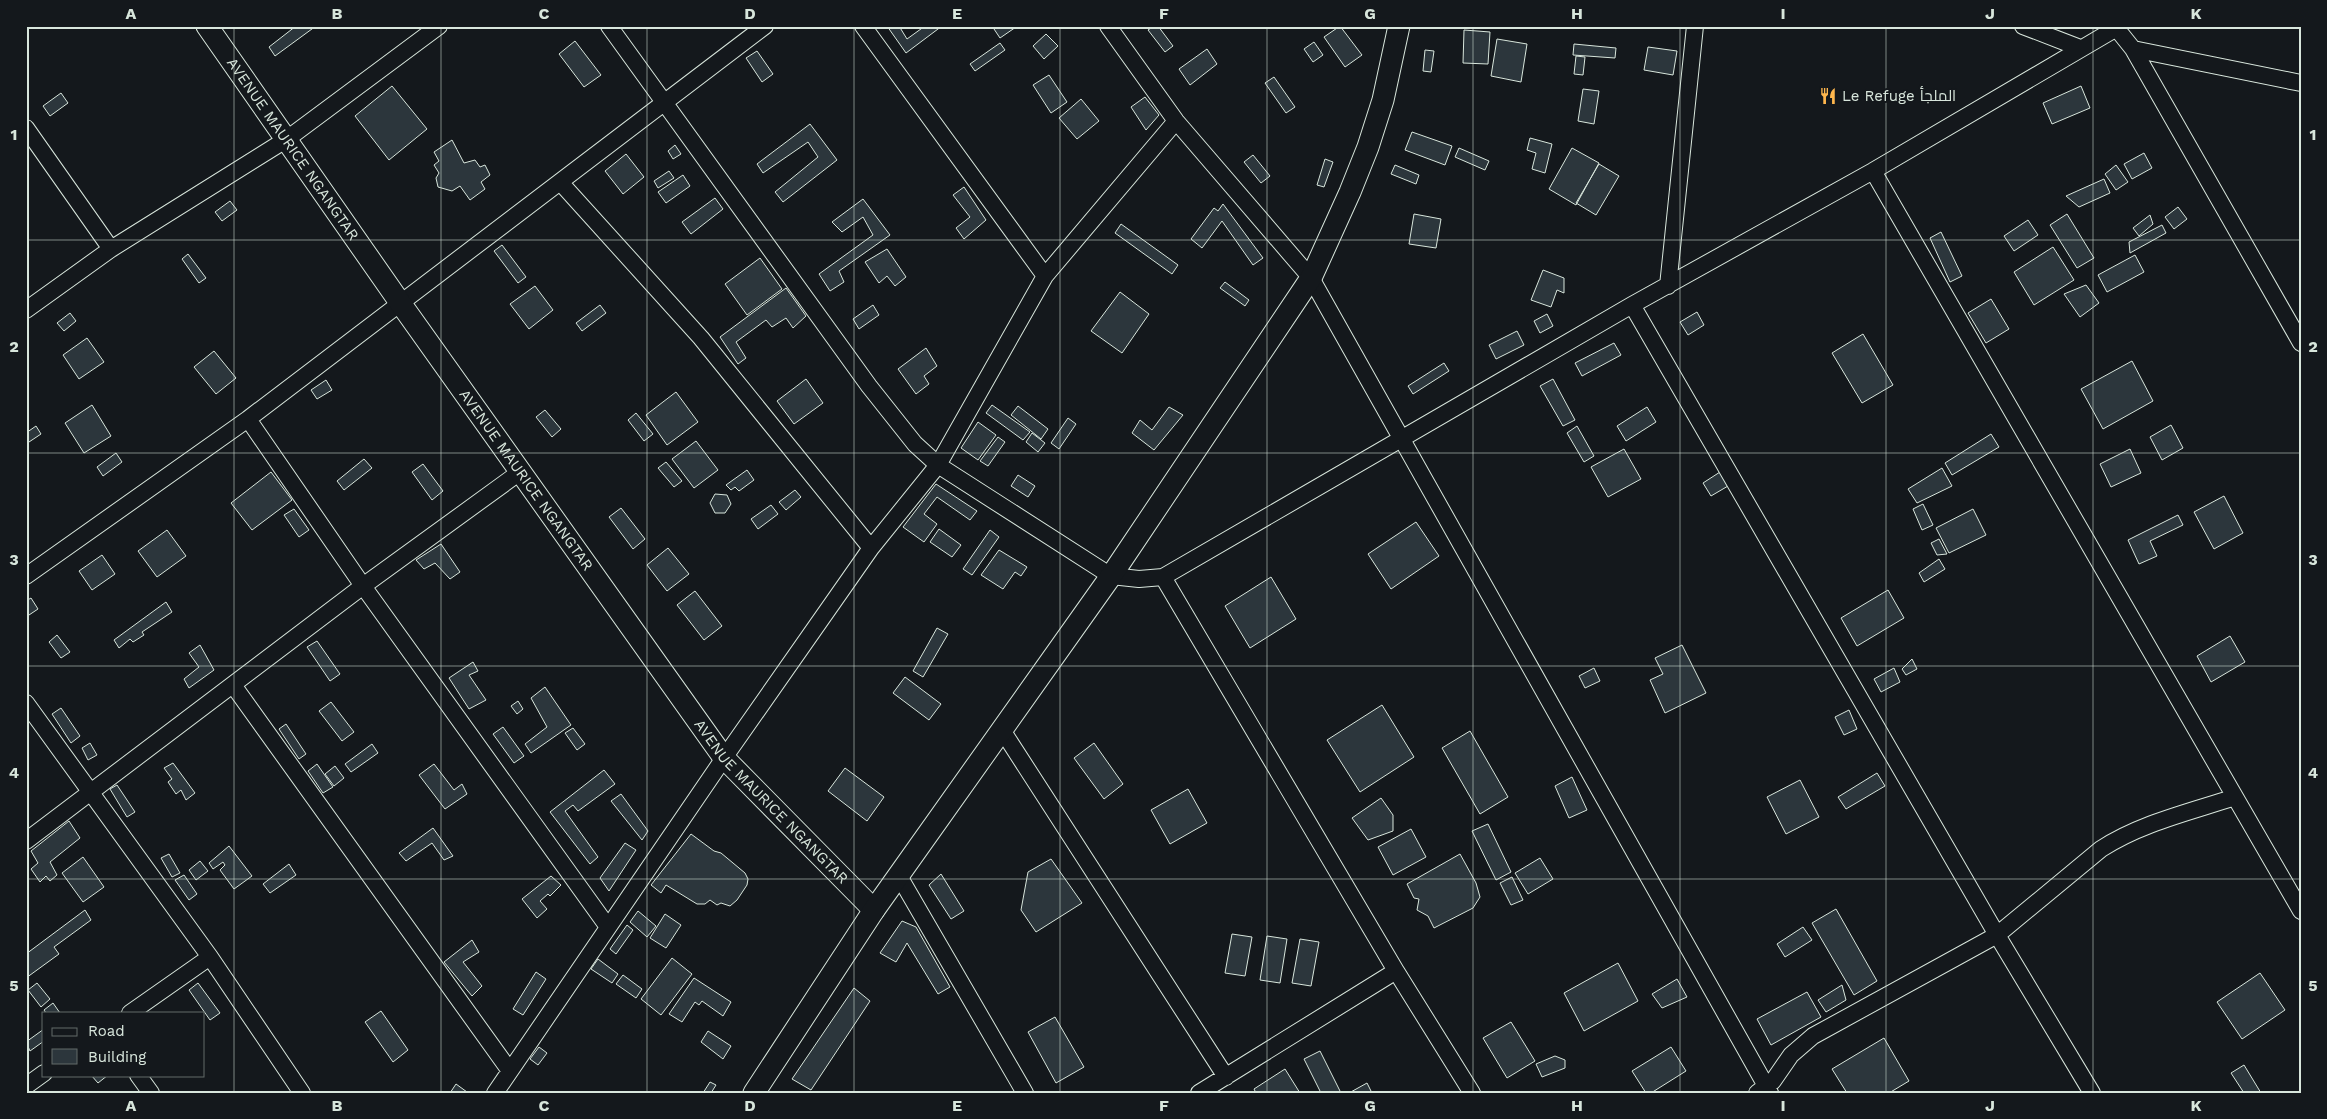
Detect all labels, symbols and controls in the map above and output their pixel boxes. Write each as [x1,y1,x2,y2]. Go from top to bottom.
text: A [126,4,137,23]
text: B [332,4,343,23]
text: C [539,4,550,23]
text: D [744,4,756,23]
text: E [952,4,962,23]
text: F [1159,4,1169,23]
text: G [1364,4,1376,23]
text: H [1571,4,1583,23]
text: I [1780,4,1786,23]
text: J [1985,4,1995,23]
text: K [2190,4,2202,23]
street label: AVENUE MAURICE NGANGTAR [223,54,363,244]
restaurant icon: Le Refuge الملجأ [1818,86,1838,106]
place label: Le Refuge الملجأ [1842,86,1956,105]
text: 1 [11,125,17,144]
text: 1 [2310,125,2316,144]
text: 2 [9,337,19,356]
text: 2 [2308,337,2318,356]
street label: AVENUE MAURICE NGANGTAR [456,386,597,574]
text: 3 [9,550,19,569]
text: 3 [2308,550,2318,569]
street label: AVENUE MAURICE NGANGTAR [690,716,852,887]
text: 4 [9,763,19,782]
text: 4 [2308,763,2318,782]
text: 5 [9,976,19,995]
text: 5 [2308,976,2318,995]
legend [42,1012,205,1076]
text: Road [88,1022,125,1040]
text: Building [88,1048,146,1066]
text: A [126,1096,137,1115]
text: B [332,1096,343,1115]
text: C [539,1096,550,1115]
text: D [744,1096,756,1115]
text: E [952,1096,962,1115]
text: F [1159,1096,1169,1115]
text: G [1364,1096,1376,1115]
text: H [1571,1096,1583,1115]
text: I [1780,1096,1786,1115]
text: J [1985,1096,1995,1115]
text: K [2190,1096,2202,1115]

